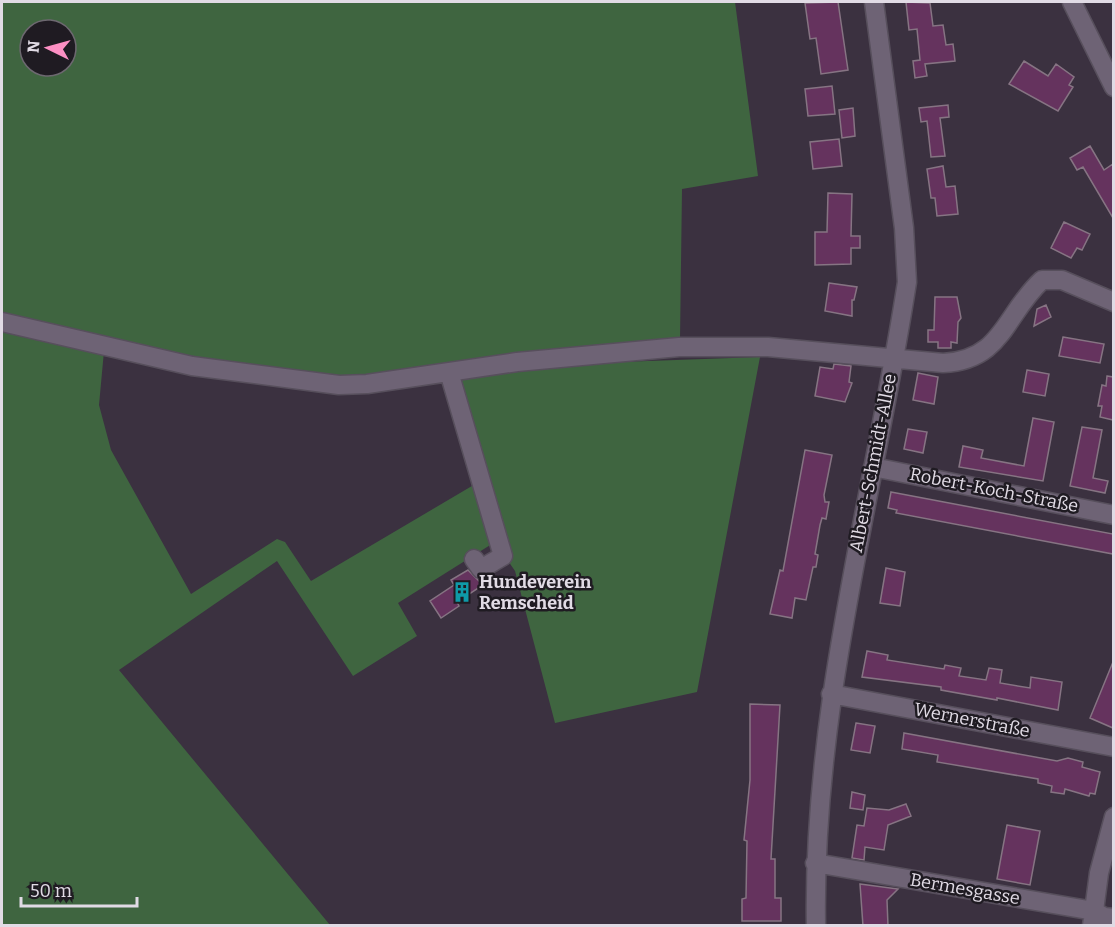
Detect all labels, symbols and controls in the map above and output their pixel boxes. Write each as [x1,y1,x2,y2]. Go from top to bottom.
north arrow [18,18,78,78]
text: N [24,40,44,54]
street label: Albert-Schmidt-Allee [845,372,901,554]
street label: Robert-Koch-Straße [908,463,1080,517]
place label: Hundeverein Remscheid [479,571,592,614]
building icon: Hundeverein Remscheid [450,580,474,604]
street label: Wernerstraße [912,698,1032,742]
street label: Bermesgasse [908,868,1022,910]
scale bar [21,870,136,908]
text: 50 m [30,880,72,902]

